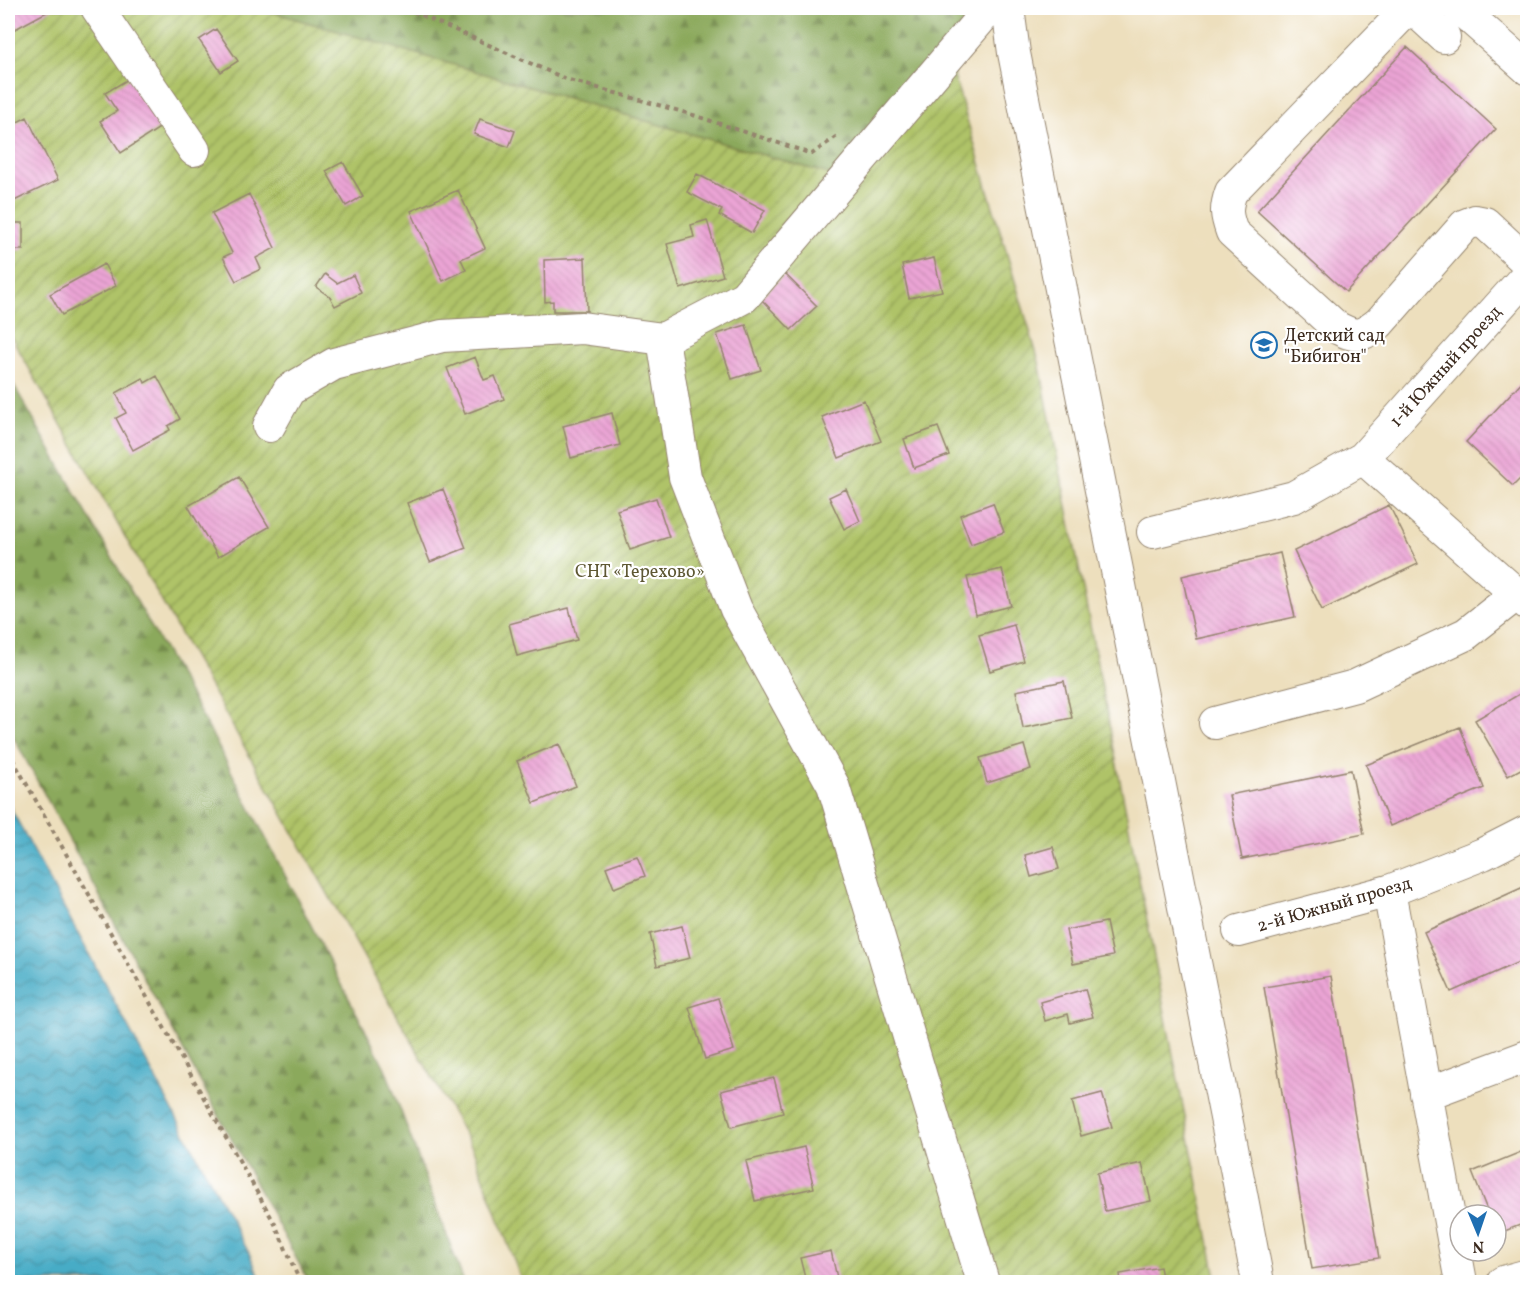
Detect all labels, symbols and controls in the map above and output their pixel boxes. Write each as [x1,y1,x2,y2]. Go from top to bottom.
street label: 1-й Южный проезд [1385,301,1508,433]
place label: Детский сад "Бибигон" [1284,324,1385,370]
school or university icon: Детский сад "Бибигон" [1249,330,1279,360]
park label: СНТ «Терехово» [575,560,705,585]
street label: 2-й Южный проезд [1254,871,1414,939]
north arrow [1448,1203,1508,1263]
text: N [1472,1235,1485,1257]

